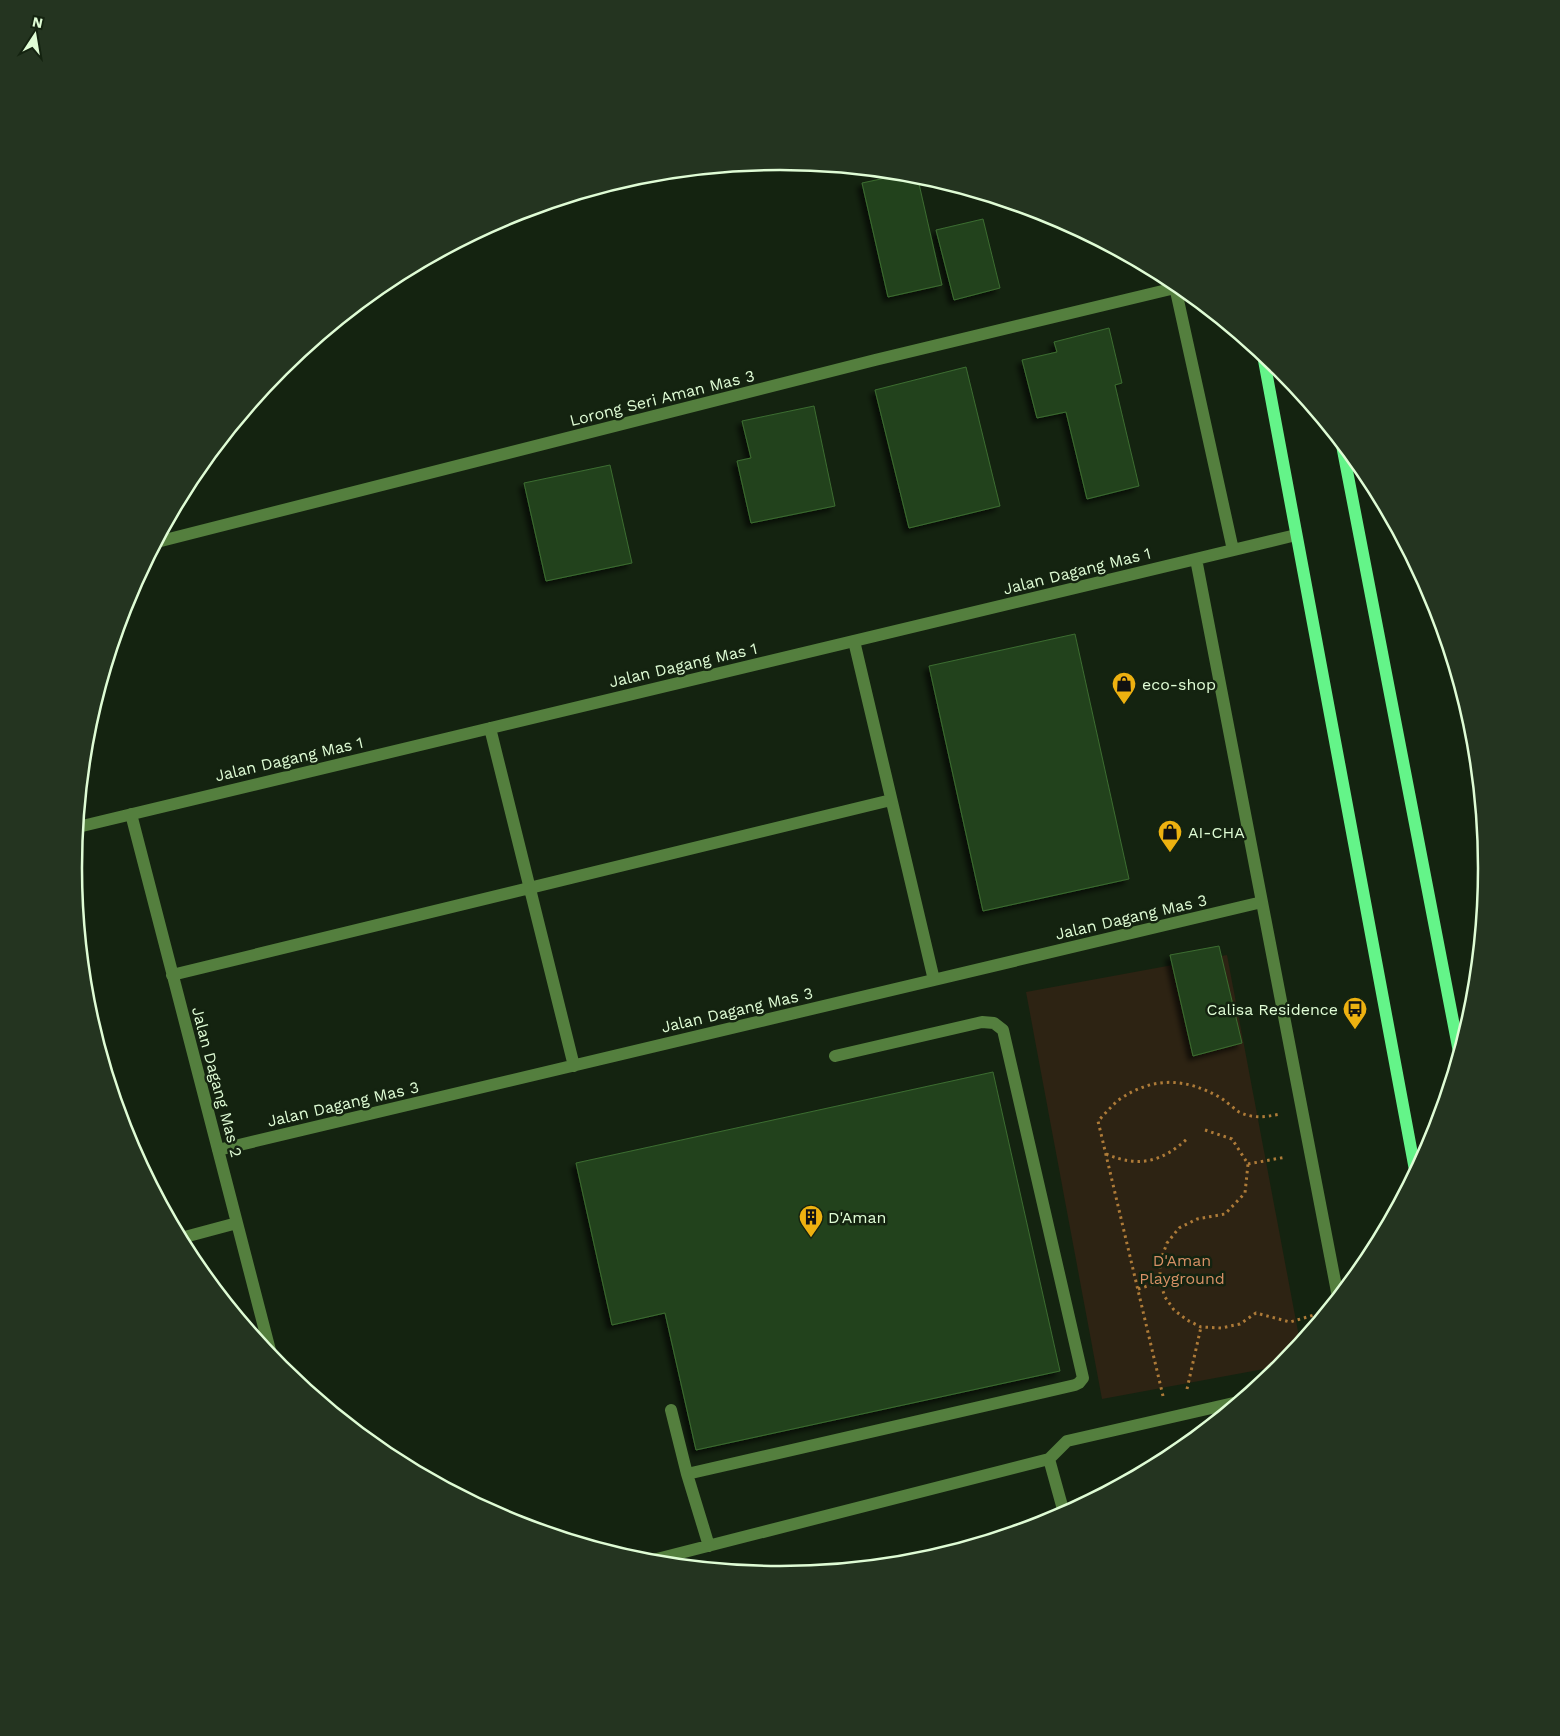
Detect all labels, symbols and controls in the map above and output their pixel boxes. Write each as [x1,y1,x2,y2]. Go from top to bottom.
north arrow [10,10,60,60]
text: N [31,13,44,31]
street label: Lorong Seri Aman Mas 3 [568,366,756,430]
street label: Jalan Dagang Mas 1 [1001,543,1153,599]
street label: Jalan Dagang Mas 1 [607,639,759,691]
shop icon: eco-shop [1111,671,1137,705]
place label: eco-shop [1142,675,1216,694]
street label: Jalan Dagang Mas 1 [213,733,365,785]
shop icon: AI-CHA [1157,819,1183,853]
place label: AI-CHA [1188,823,1245,842]
street label: Jalan Dagang Mas 3 [1053,890,1209,944]
street label: Jalan Dagang Mas 3 [659,983,815,1037]
bus stop icon: Calisa Residence [1342,996,1368,1030]
place label: Calisa Residence [1207,1000,1338,1019]
street label: Jalan Dagang Mas 2 [188,1005,246,1159]
street label: Jalan Dagang Mas 3 [265,1077,421,1131]
building icon: D'Aman [798,1204,824,1238]
place label: D'Aman [828,1208,886,1227]
park label: D'Aman Playground [1139,1251,1225,1288]

